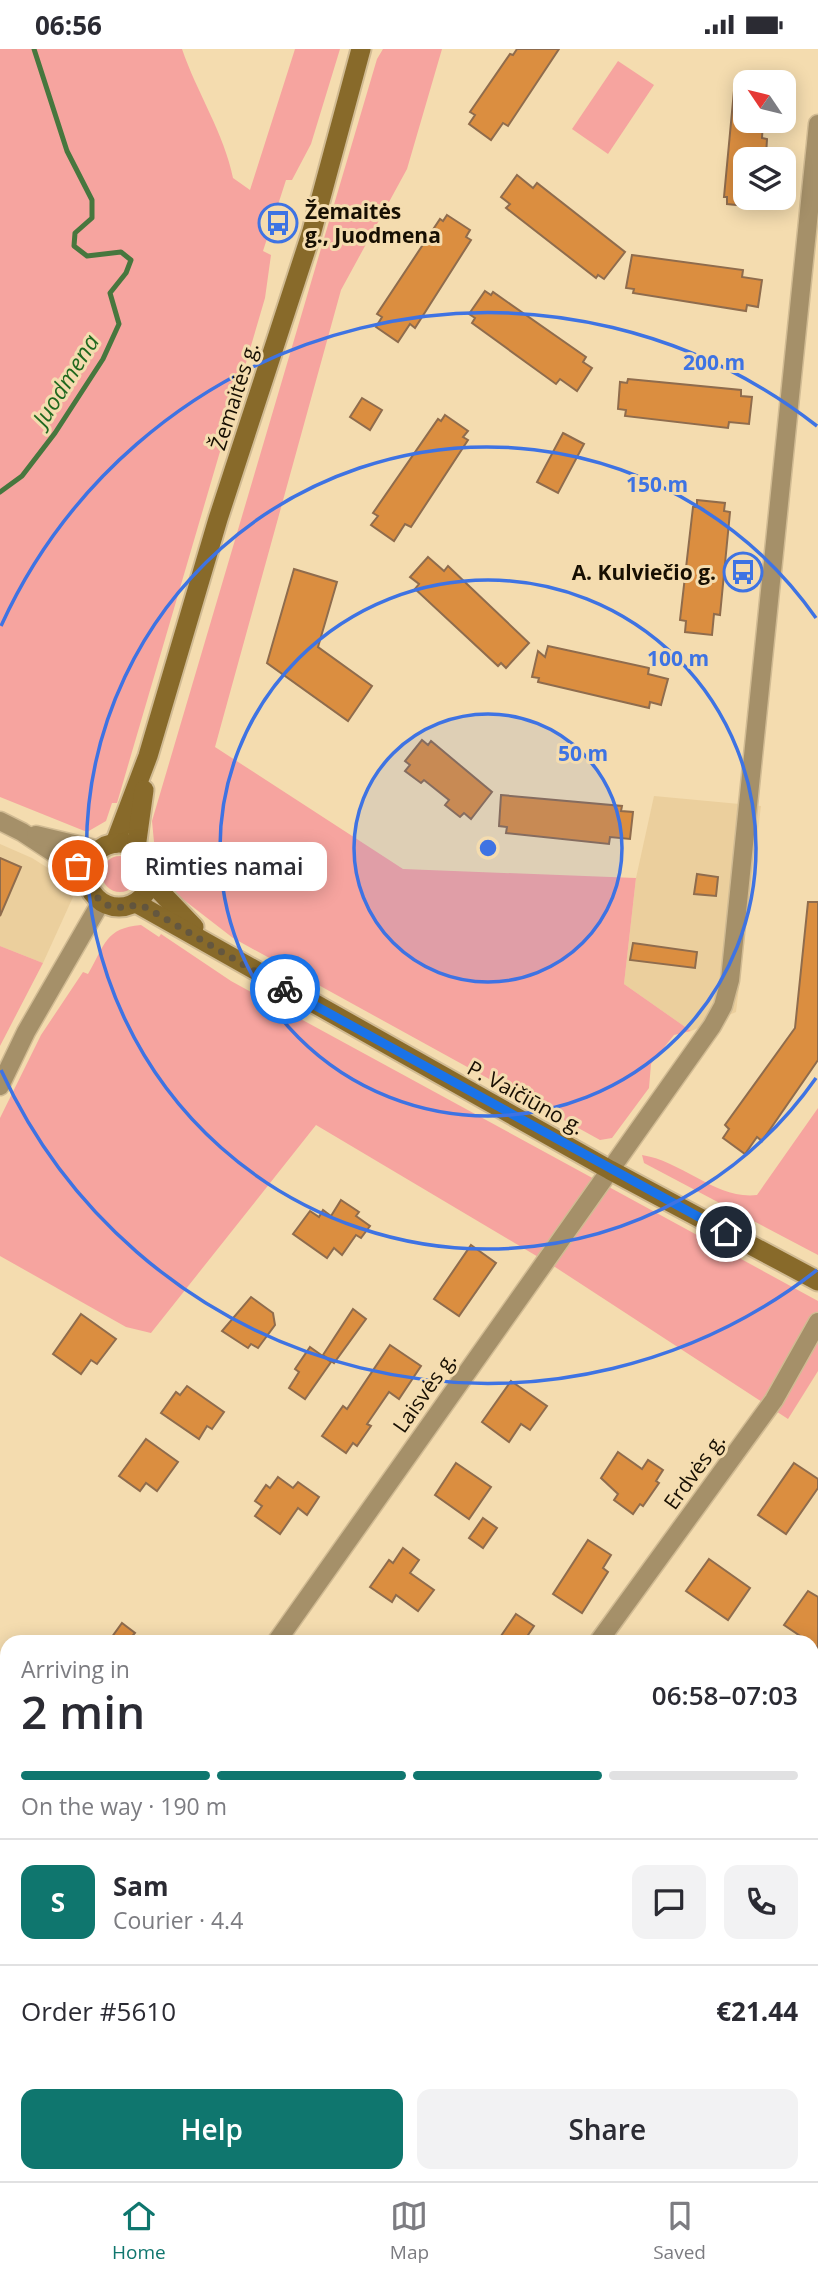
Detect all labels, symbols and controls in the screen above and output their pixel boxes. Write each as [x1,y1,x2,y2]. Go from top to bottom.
text: 06:56 [35,7,102,43]
north arrow [733,70,796,133]
map controls [733,70,796,210]
button: layers [733,147,796,210]
place label: Žemaitės g., Juodmena [305,197,441,249]
bus stop icon: Žemaitės g., Juodmena [257,202,299,244]
water label: Juodmena [22,328,106,436]
street label: Žemaitės g. [203,338,265,454]
text: 200 m [683,348,745,376]
text: 150 m [626,470,688,498]
bus stop icon: A. Kulviečio g. [722,551,764,593]
place label: A. Kulviečio g. [572,558,716,586]
text: 100 m [647,644,709,672]
text: 50 m [558,739,608,767]
pin [48,836,108,896]
centre of rings [476,836,500,860]
callout: Rimties namai [120,841,326,891]
icon: bag [59,847,97,885]
text: Rimties namai [145,850,303,882]
courier [250,954,320,1024]
icon: bike [266,970,304,1008]
street label: P. Vaičiūno g. [463,1053,589,1141]
pin [696,1202,756,1262]
icon: home [707,1213,745,1251]
street label: Laisvės g. [386,1346,462,1438]
street label: Erdvės g. [657,1427,731,1515]
text: Arriving in [21,1653,130,1685]
text: 06:58–07:03 [652,1677,798,1713]
text: 2 min [21,1680,145,1742]
text: On the way · 190 m [21,1790,227,1822]
button: chat [632,1865,706,1939]
button: phone [724,1865,798,1939]
text: Sam [113,1868,169,1904]
text: S [51,1884,65,1920]
text: Courier · 4.4 [113,1904,243,1936]
text: Order #5610 [21,1993,176,2029]
text: €21.44 [716,1993,798,2029]
button: Help [21,2089,403,2169]
button: Share [417,2089,798,2169]
tab: Home [112,2197,166,2265]
tab: Map [390,2197,429,2265]
tab: Saved [653,2197,706,2265]

